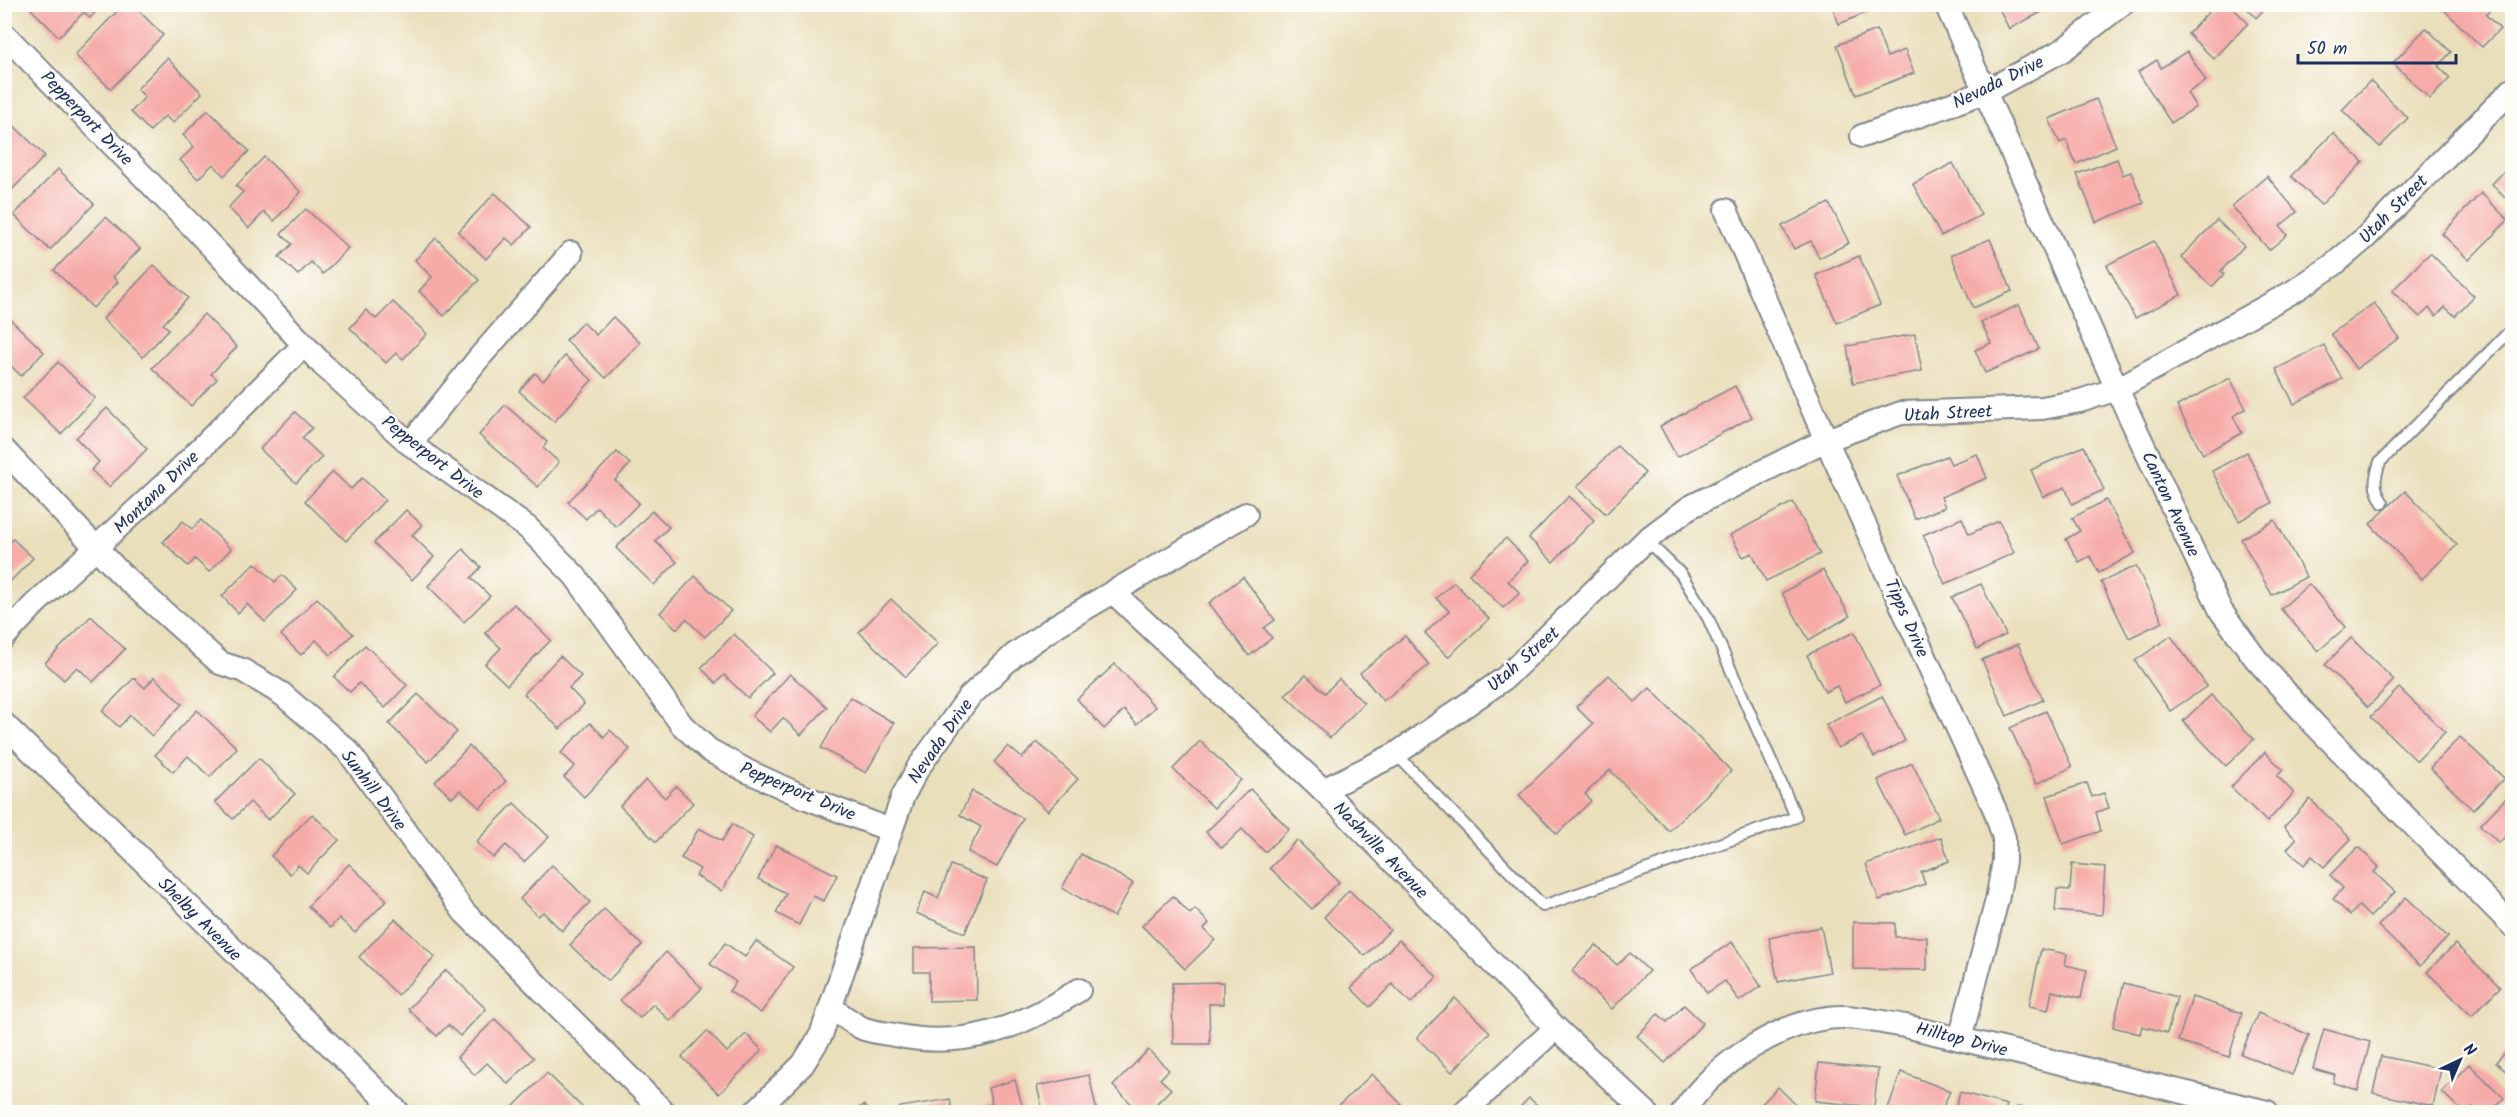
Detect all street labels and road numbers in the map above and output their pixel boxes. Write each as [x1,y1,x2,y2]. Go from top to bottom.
street label: Nevada Drive [1948,49,2049,118]
street label: Pepperport Drive [33,65,139,174]
street label: Utah Street [2352,168,2436,252]
street label: Utah Street [1903,398,1994,431]
street label: Pepperport Drive [374,409,490,508]
street label: Montana Drive [107,444,207,542]
street label: Canton Avenue [2132,447,2207,562]
street label: Tipps Drive [1875,575,1936,663]
street label: Utah Street [1481,619,1568,700]
street label: Nevada Drive [901,693,981,791]
street label: Sunhill Drive [333,744,413,838]
street label: Pepperport Drive [735,755,860,830]
street label: Nashville Avenue [1325,795,1434,907]
street label: Shelby Avenue [150,871,248,969]
street label: Hilltop Drive [1913,1015,2011,1066]

